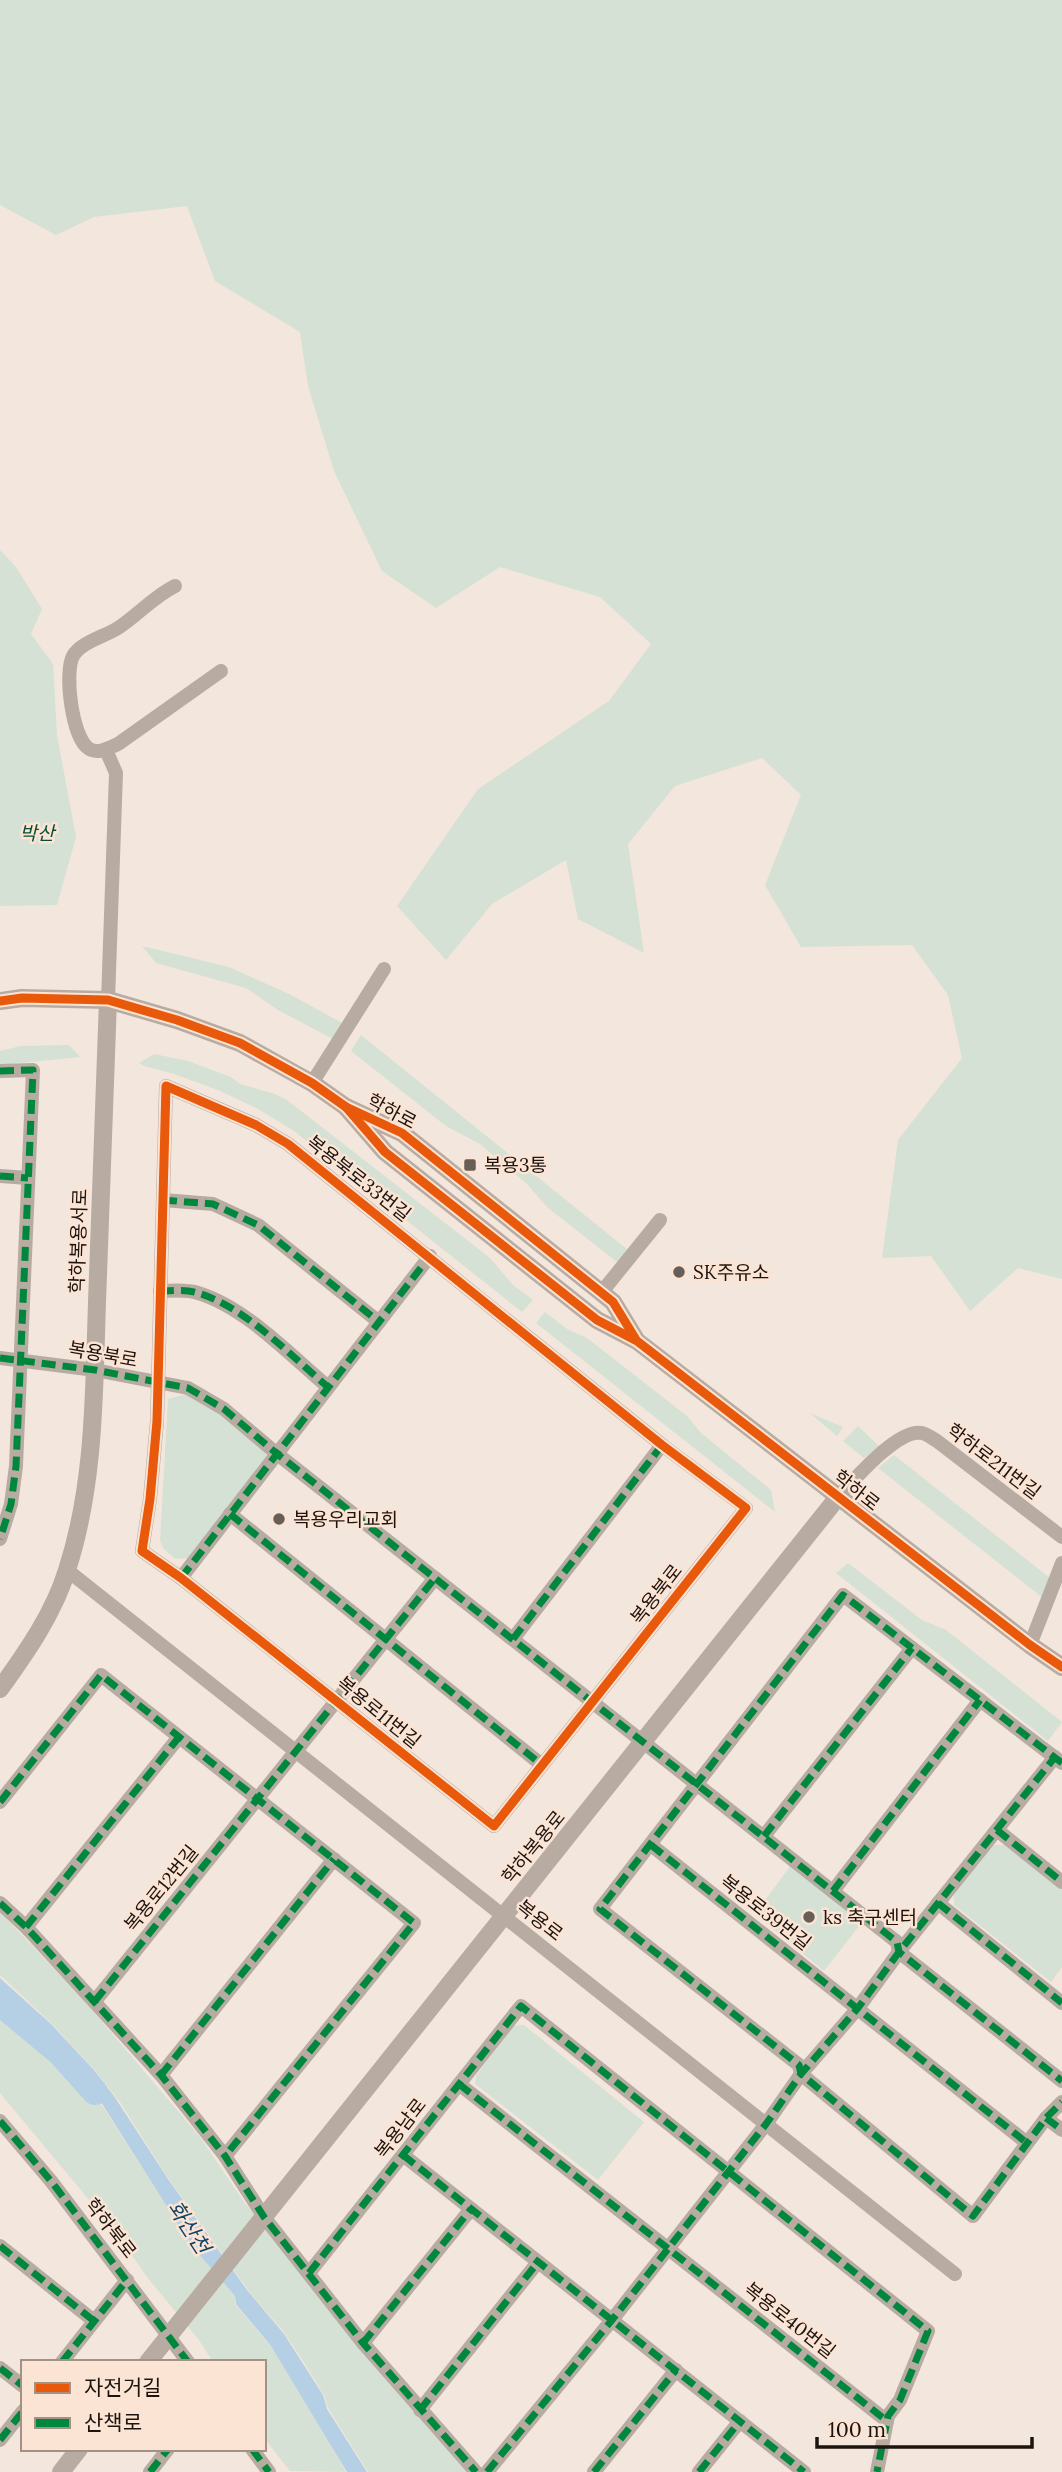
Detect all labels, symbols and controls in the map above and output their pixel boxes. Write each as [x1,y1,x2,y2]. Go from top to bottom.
park label: 박산 [20,821,57,845]
street label: 학하로 [363,1088,421,1134]
street label: 복용북로33번길 [302,1130,416,1226]
place label: 복용3통 [484,1153,547,1177]
marker: 복용3통 [462,1157,478,1173]
street label: 학하복용서로 [64,1188,92,1294]
place label: SK주유소 [693,1260,769,1284]
marker: SK주유소 [671,1264,687,1280]
street label: 복용북로 [66,1336,140,1372]
street label: 학하로211번길 [942,1418,1046,1504]
street label: 학하로 [829,1464,885,1516]
place label: 복용우리교회 [293,1507,398,1531]
marker: 복용우리교회 [271,1511,287,1527]
street label: 복용북로 [625,1559,687,1629]
street label: 복용로11번길 [332,1671,426,1753]
street label: 학하복용로 [496,1805,570,1889]
street label: 복용로12번길 [119,1840,203,1936]
street label: 복용로39번길 [716,1869,816,1955]
street label: 복용로 [512,1894,568,1946]
place label: ks 축구센터 [823,1905,917,1929]
marker: ks 축구센터 [801,1909,817,1925]
street label: 복용남로 [369,2093,431,2163]
street label: 학하북로 [80,2193,142,2263]
water label: 화산천 [162,2195,218,2261]
street label: 복용로40번길 [739,2277,841,2363]
legend [21,2360,266,2451]
text: 자전거길 [84,2374,161,2401]
scale bar [817,2406,1032,2450]
text: 산책로 [84,2409,142,2436]
text: 100 m [828,2416,886,2443]

